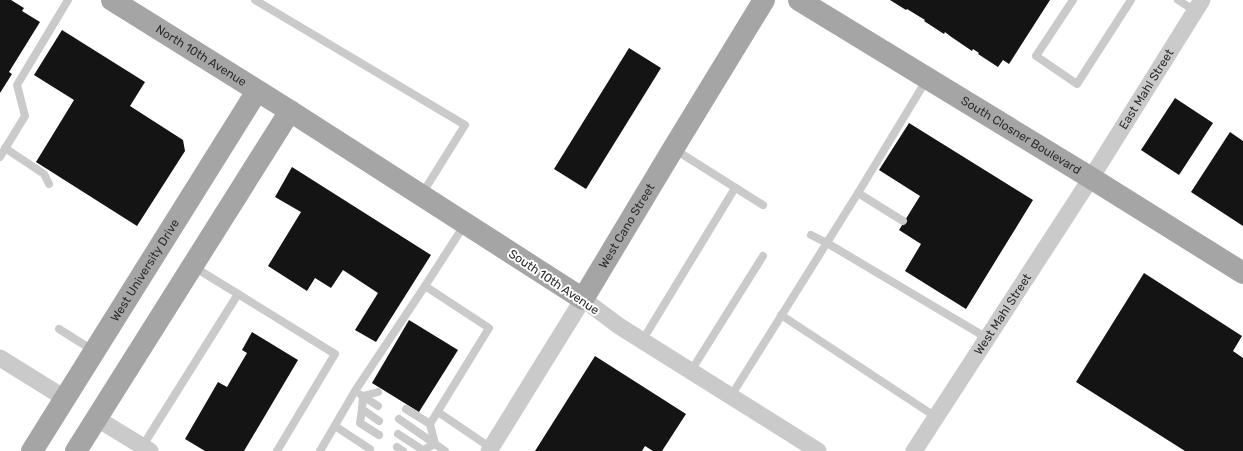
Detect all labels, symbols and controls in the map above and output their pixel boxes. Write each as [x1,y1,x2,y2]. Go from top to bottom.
street label: North 10th Avenue [153,22,249,89]
street label: East Mahl Street [1116,46,1177,132]
street label: South Closner Boulevard [958,93,1084,177]
street label: West Cano Street [596,181,658,271]
street label: West University Drive [108,216,182,324]
street label: South 10th Avenue [506,247,602,318]
street label: West Mahl Street [971,271,1034,357]

